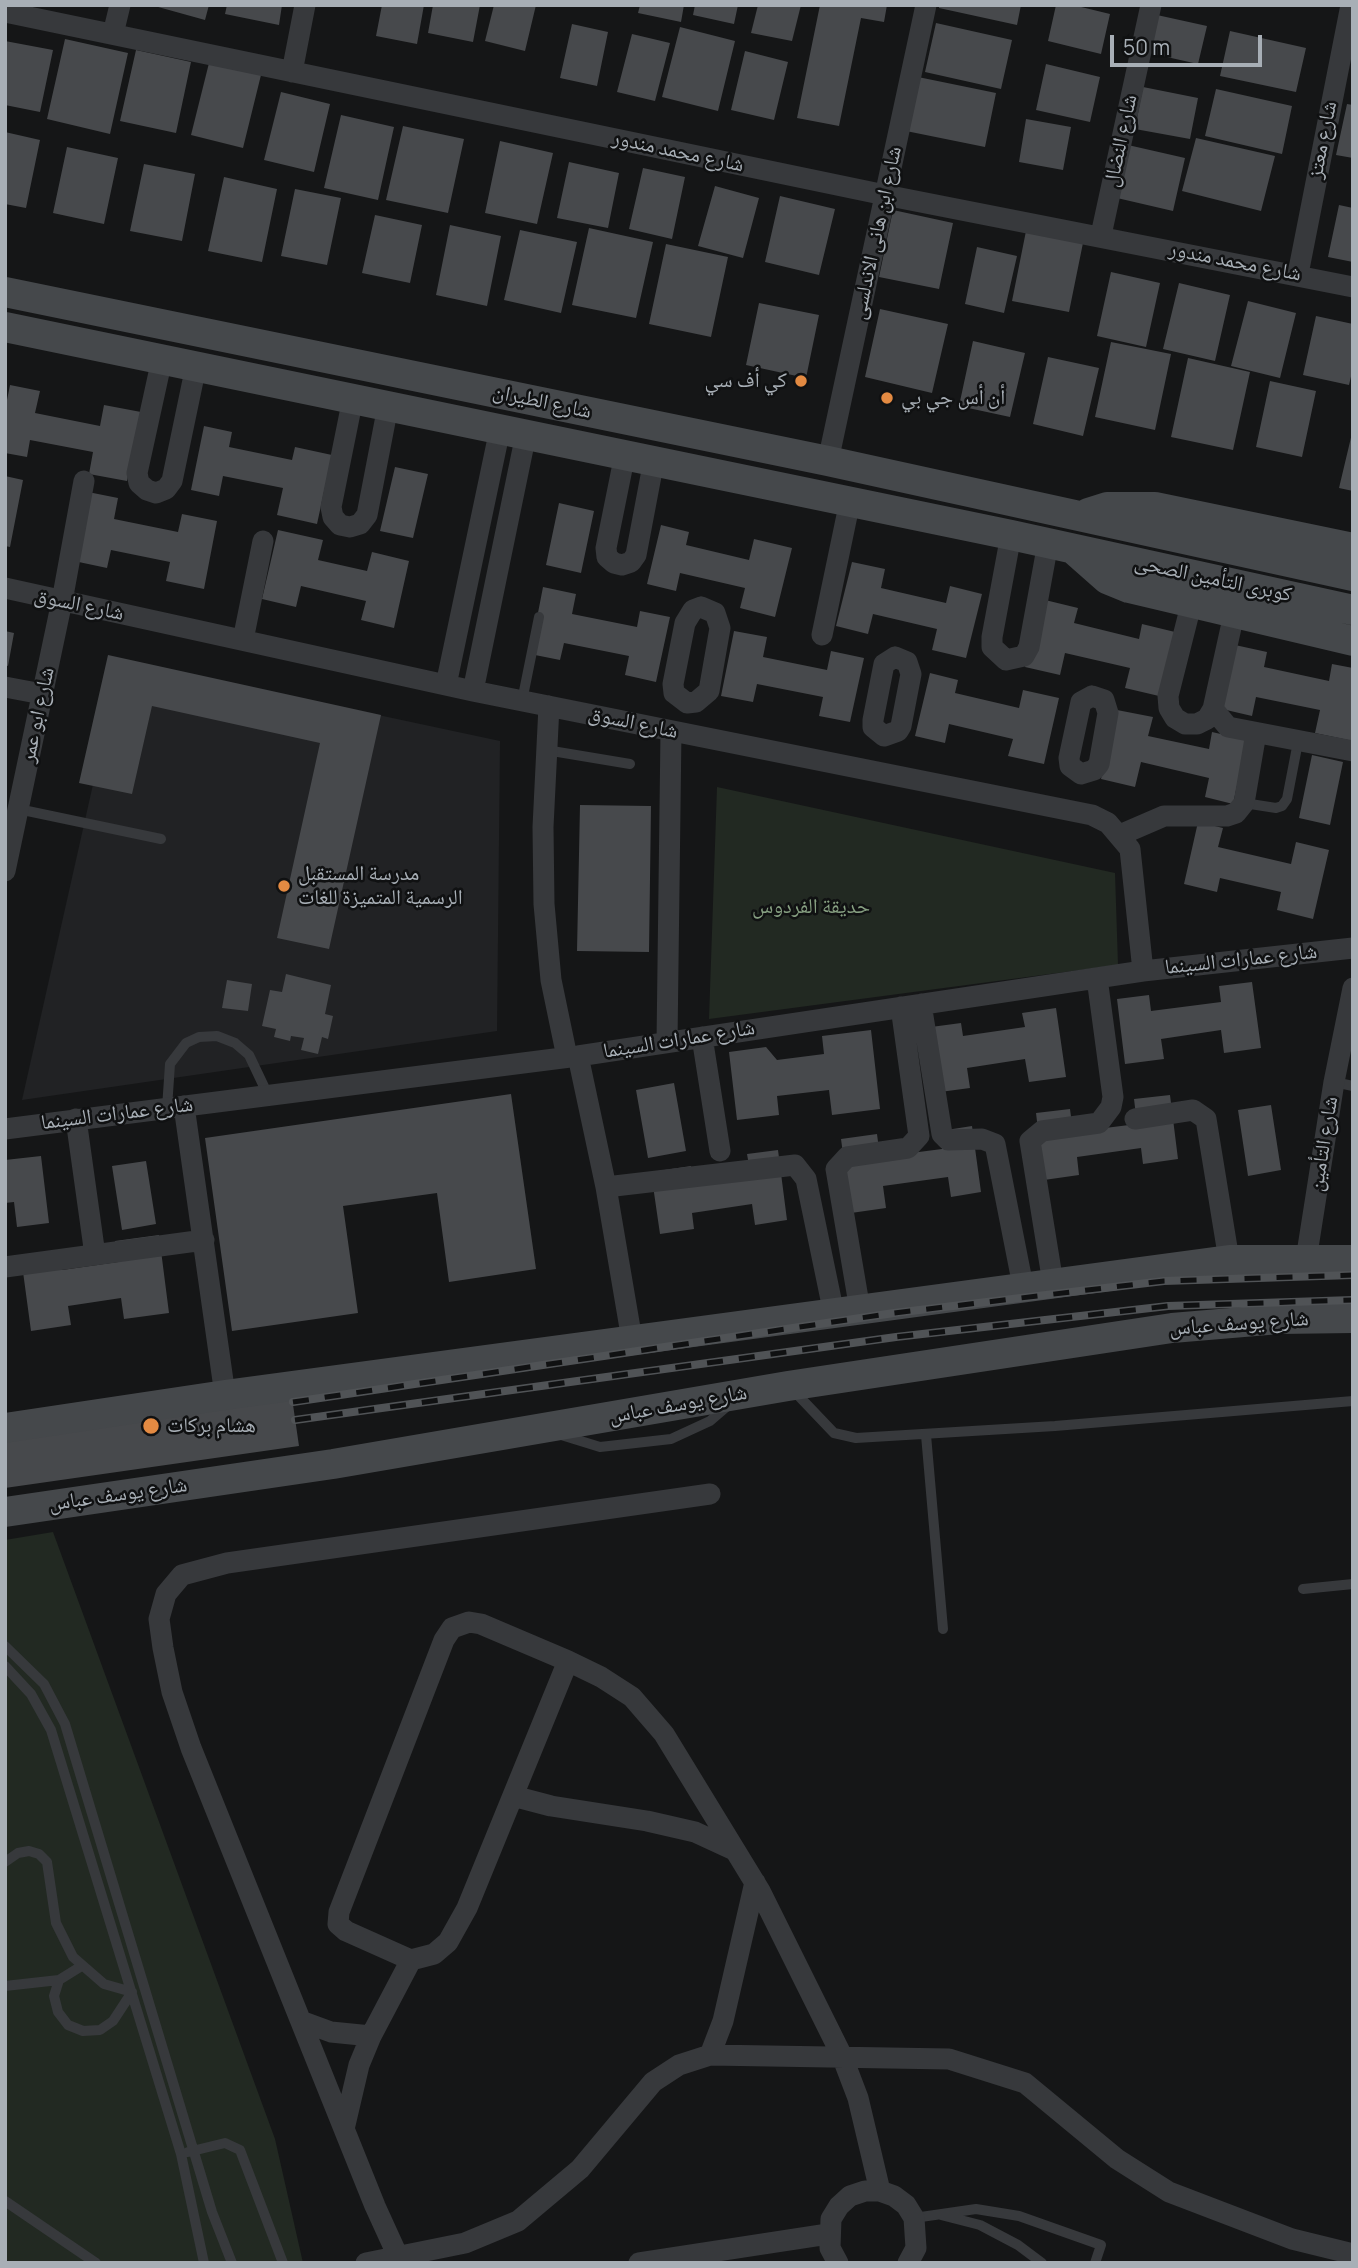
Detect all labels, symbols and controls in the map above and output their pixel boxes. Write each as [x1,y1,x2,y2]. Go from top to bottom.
scale bar [1113,21,1265,65]
text: 50 m [1123,33,1170,61]
street label: شارع النضال [1099,92,1143,190]
street label: شارع معتز [1303,99,1343,181]
street label: شارع محمد مندور [610,126,746,178]
street label: شارع ابن هانى الاندلسى [846,144,908,322]
street label: شارع محمد مندور [1167,237,1303,287]
place label: كي أف سي [704,368,787,394]
marker: كي أف سي [793,373,809,389]
street label: شارع الطيران [490,379,594,425]
place label: أن أس جي بي [901,385,1005,411]
marker: أن أس جي بي [879,390,895,406]
street label: كوبرى التأمين الصحى [1132,550,1294,608]
street label: شارع السوق [32,583,126,627]
street label: شارع ابو عمر [16,665,60,765]
street label: شارع السوق [586,701,680,745]
place label: مدرسة المستقبل الرسمية المتميزة للغات [298,861,463,911]
marker: مدرسة المستقبل الرسمية المتميزة للغات [276,878,292,894]
park label: حديقة الفردوس [752,894,870,920]
street label: شارع عمارات السينما [1163,939,1319,981]
street label: شارع عمارات السينما [601,1016,757,1064]
street label: شارع عمارات السينما [39,1092,195,1136]
street label: شارع التأمين [1304,1095,1344,1193]
street label: شارع يوسف عباس [1168,1307,1310,1341]
street label: شارع يوسف عباس [607,1380,749,1430]
place label: هشام بركات [167,1413,256,1439]
marker: هشام بركات [141,1416,161,1436]
street label: شارع يوسف عباس [47,1473,189,1517]

